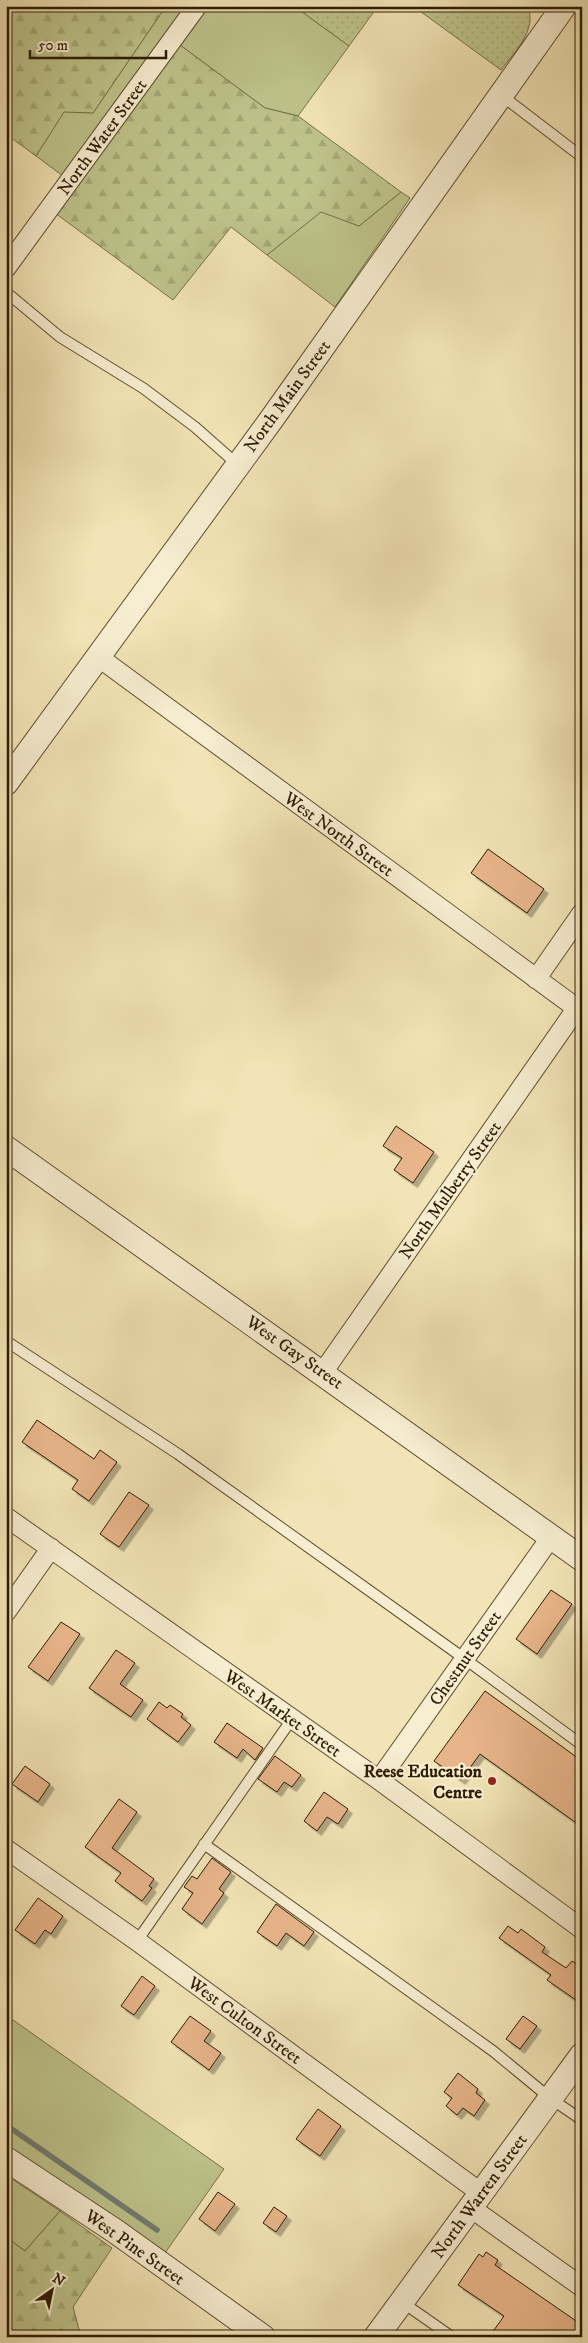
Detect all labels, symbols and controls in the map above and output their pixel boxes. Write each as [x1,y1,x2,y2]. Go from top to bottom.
scale bar [30,28,166,60]
text: 50 m [38,36,68,55]
street label: North Water Street [53,75,152,200]
street label: North Main Street [240,336,336,457]
street label: West North Street [278,787,398,882]
street label: North Mulberry Street [395,1117,507,1264]
street label: West Gay Street [241,1311,348,1395]
street label: Chestnut Street [425,1607,507,1710]
street label: West Market Street [219,1665,345,1762]
place label: Reese Education Centre [364,1761,483,1804]
marker: Reese Education Centre [486,1775,498,1787]
street label: West Culton Street [182,1972,306,2070]
street label: North Warren Street [427,2130,533,2263]
street label: West Pine Street [79,2205,189,2291]
north arrow [28,2266,78,2316]
text: N [49,2269,69,2291]

